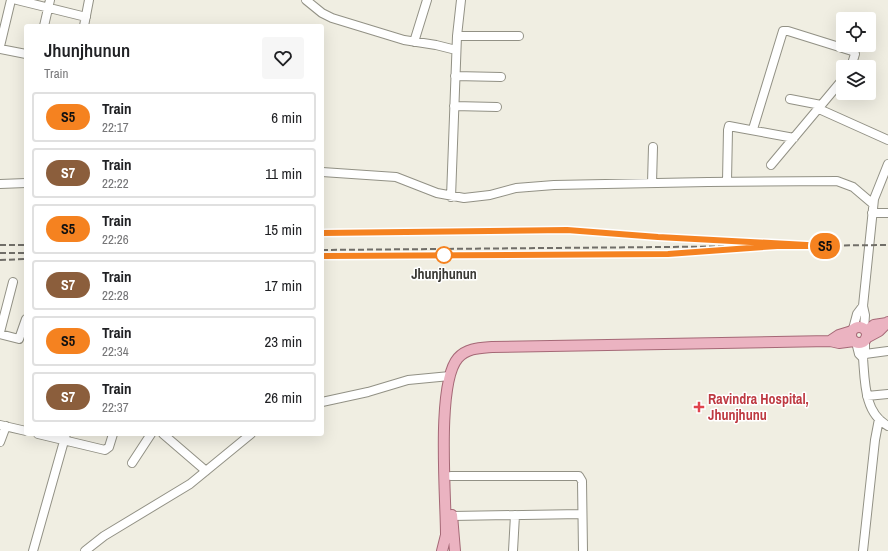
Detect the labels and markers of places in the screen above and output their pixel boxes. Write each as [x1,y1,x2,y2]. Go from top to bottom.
marker: Jhunjhunun [435,246,453,264]
place label: Jhunjhunun [411,265,477,283]
place label: Ravindra Hospital, Jhunjhunu [708,390,809,424]
marker: Ravindra Hospital, Jhunjhunu [693,401,705,413]

